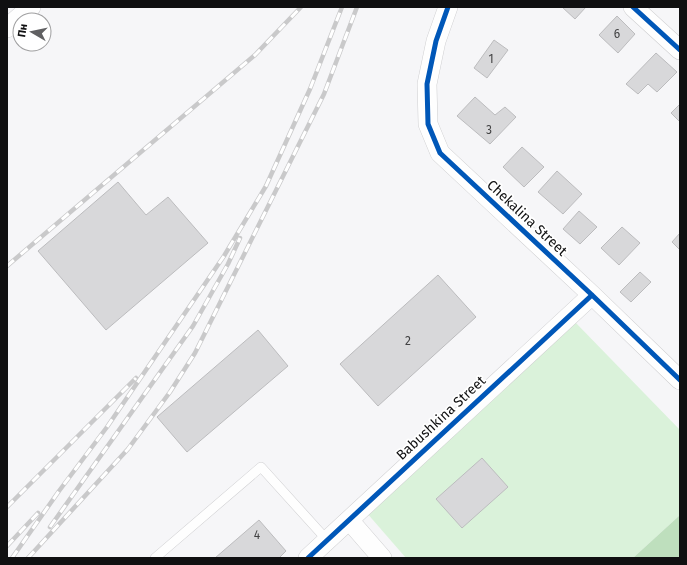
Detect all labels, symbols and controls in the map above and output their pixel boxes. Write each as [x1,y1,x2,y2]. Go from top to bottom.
north arrow [12,12,52,52]
text: Пн [15,23,30,38]
house number: 6 [614,27,620,41]
house number: 1 [488,52,494,66]
house number: 3 [486,123,492,137]
street label: Chekalina Street [483,176,571,260]
house number: 2 [405,334,411,348]
street label: Babushkina Street [393,372,490,464]
house number: 4 [254,528,261,542]

